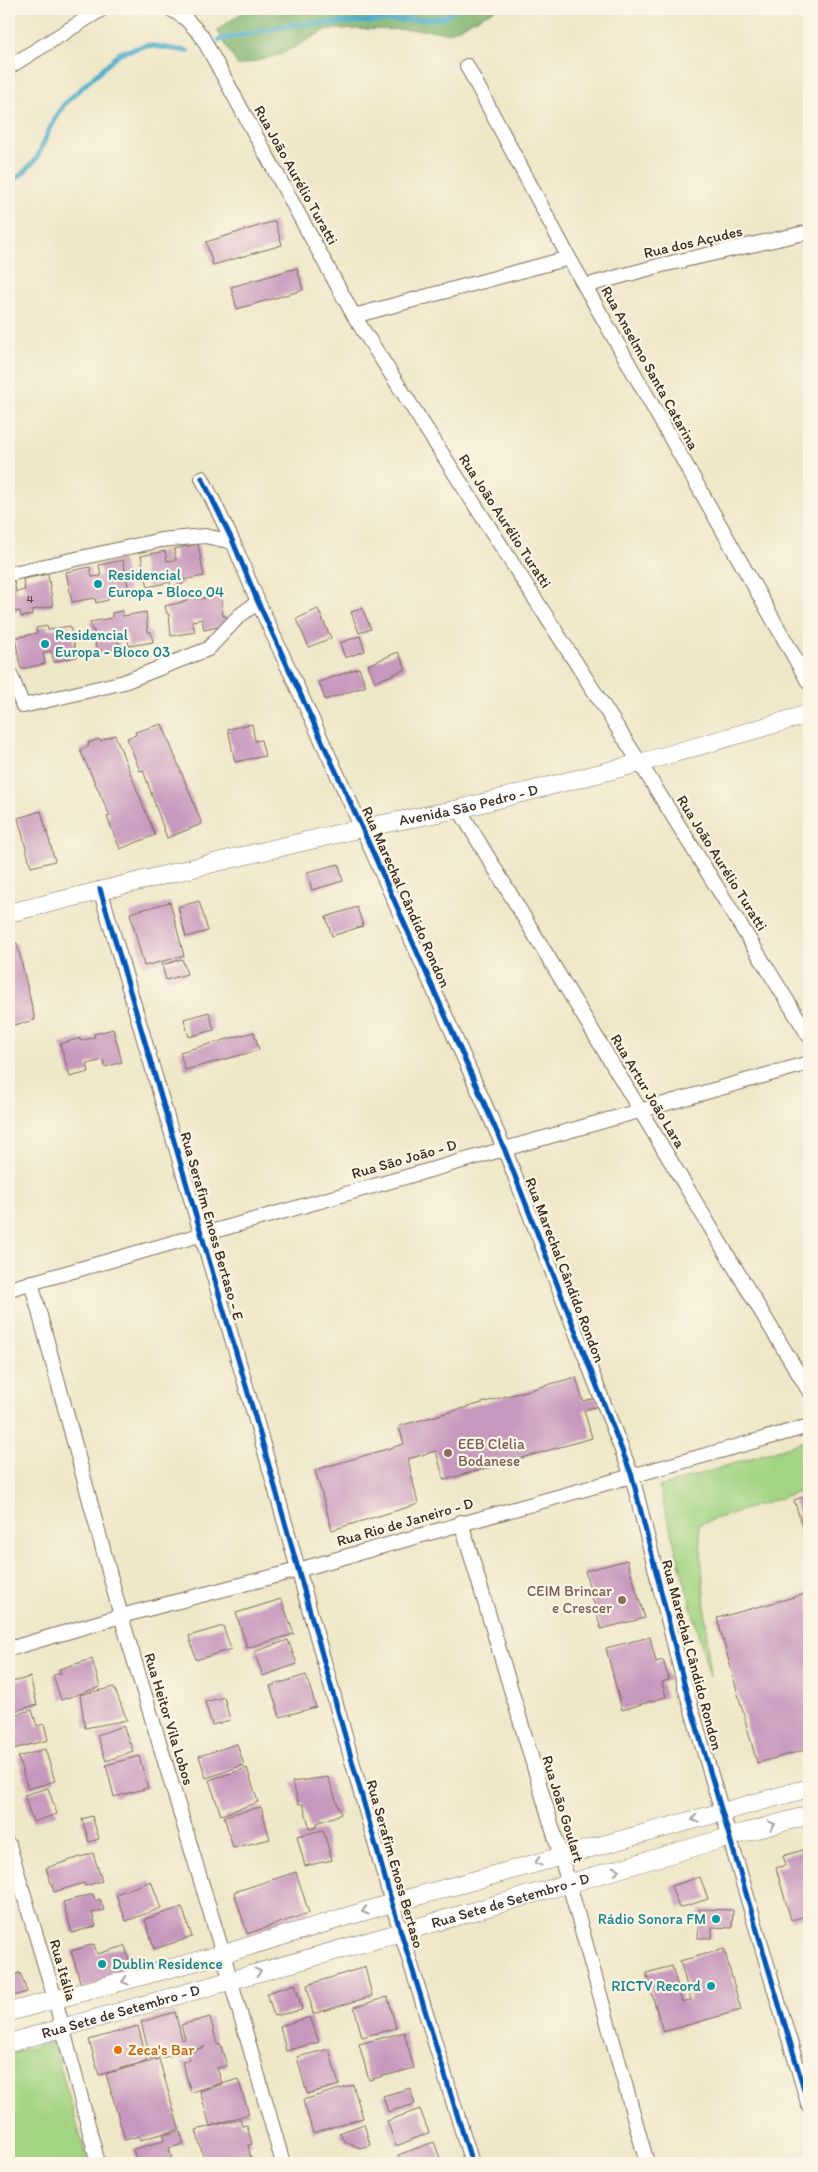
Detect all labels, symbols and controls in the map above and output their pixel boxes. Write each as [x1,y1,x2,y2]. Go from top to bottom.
street label: Rua João Aurélio Turatti [250,102,342,248]
street label: Rua dos Açudes [642,222,745,262]
street label: Rua Anselmo Santa Catarina [597,283,703,453]
street label: Rua João Aurélio Turatti [455,451,555,591]
place label: Residencial Europa - Bloco 04 [108,566,224,601]
marker: Residencial Europa - Bloco 04 [92,578,104,590]
house number: 4 [26,592,34,606]
place label: Residencial Europa - Bloco 03 [55,626,170,661]
marker: Residencial Europa - Bloco 03 [39,638,51,650]
street label: Avenida São Pedro - D [397,780,540,830]
street label: Rua João Aurélio Turatti [673,792,771,934]
street label: Rua Marechal Cândido Rondon [358,804,454,991]
street label: Rua Artur João Lara [607,1031,689,1151]
street label: Rua Serafim Enoss Bertaso - E [176,1130,248,1322]
street label: Rua São João - D [349,1135,459,1183]
street label: Rua Marechal Cândido Rondon [521,1175,609,1366]
place label: EEB Clelia Bodanese [458,1435,525,1470]
marker: EEB Clelia Bodanese [442,1447,454,1459]
street label: Rua Rio de Janeiro - D [335,1494,476,1550]
street label: Rua Marechal Cândido Rondon [658,1558,726,1753]
place label: CEIM Brincar e Crescer [527,1582,612,1617]
marker: CEIM Brincar e Crescer [616,1594,628,1606]
street label: Rua Heitor Vila Lobos [140,1651,198,1788]
street label: Rua João Goulart [538,1753,588,1865]
street label: Rua Serafim Enoss Bertaso [362,1778,428,1950]
one-way arrow [690,1813,699,1824]
one-way arrow [767,1820,776,1831]
one-way arrow [534,1856,542,1867]
one-way arrow [611,1865,620,1876]
street label: Rua Sete de Setembro - D [429,1869,591,1932]
one-way arrow [361,1906,370,1916]
place label: Rádio Sonora FM [598,1910,706,1928]
marker: Rádio Sonora FM [710,1913,722,1925]
street label: Rua Itália [46,1937,80,2003]
place label: Dublin Residence [112,1955,223,1973]
marker: Dublin Residence [96,1958,108,1970]
one-way arrow [253,1967,262,1978]
one-way arrow [121,1975,129,1985]
place label: RICTV Record [611,1977,701,1995]
marker: RICTV Record [705,1980,717,1992]
street label: Rua Sete de Setembro - D [39,1981,202,2042]
place label: Zeca's Bar [128,2041,194,2059]
marker: Zeca's Bar [112,2044,124,2056]

